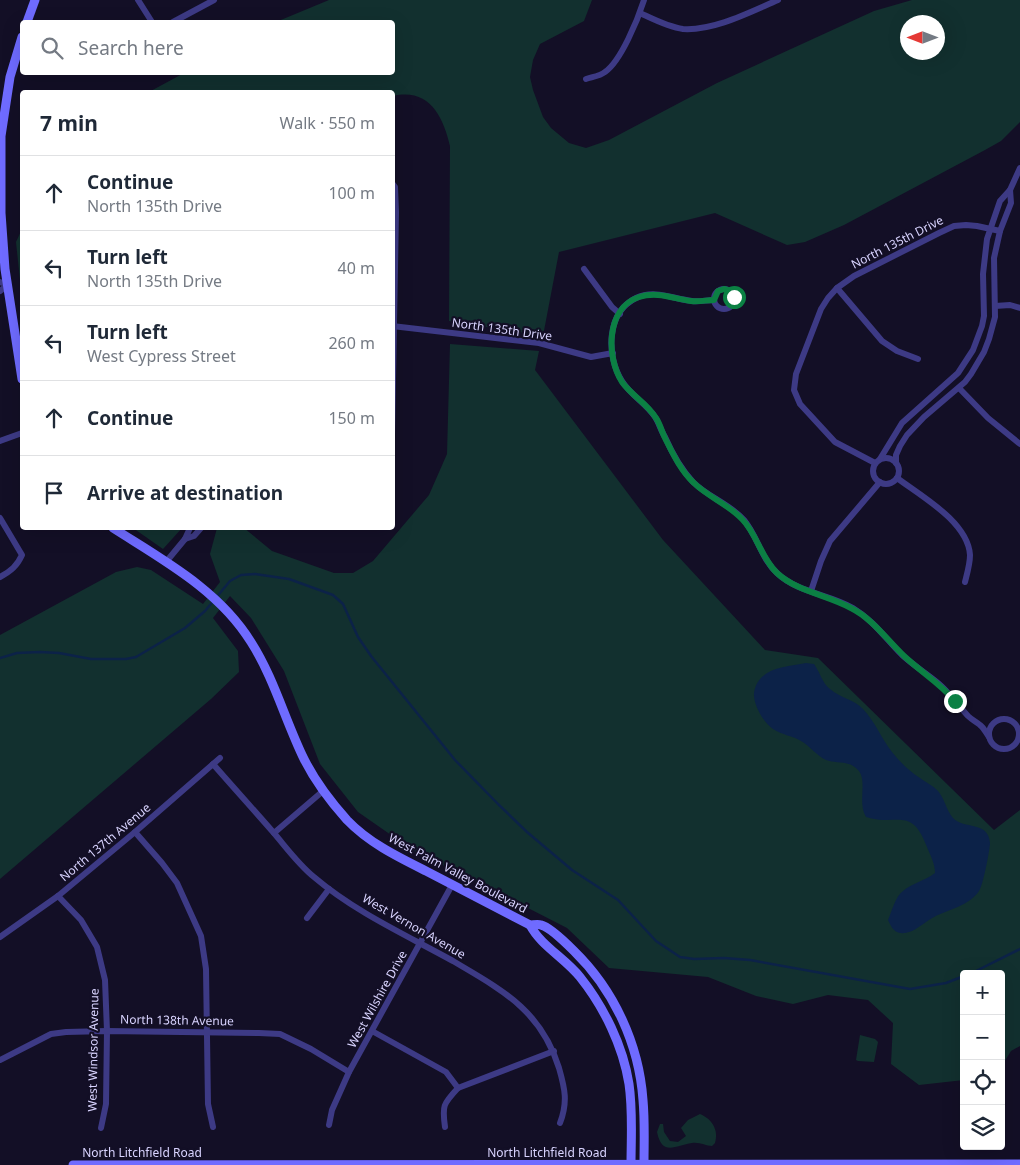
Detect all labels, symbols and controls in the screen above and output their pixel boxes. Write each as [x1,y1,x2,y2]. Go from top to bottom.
north arrow [900,15,945,60]
search box [20,20,395,75]
icon: search [38,34,66,62]
text: Search here [78,35,184,61]
text: 7 min [40,109,98,137]
text: Walk · 550 m [280,112,375,134]
text: Continue [87,169,173,195]
icon: ahead [40,179,68,207]
text: 100 m [328,182,375,204]
text: North 135th Drive [87,195,222,217]
street label: North 135th Drive [848,211,946,273]
text: Turn left [87,244,168,270]
icon: left [40,254,68,282]
text: 40 m [338,257,375,279]
text: North 135th Drive [87,270,222,292]
route start [723,286,746,309]
street label: North 135th Drive [451,314,554,345]
text: Turn left [87,319,168,345]
icon: left [40,329,68,357]
text: 260 m [328,332,375,354]
text: West Cypress Street [87,345,236,367]
icon: ahead [40,404,68,432]
text: Continue [87,405,173,431]
text: 150 m [328,407,375,429]
icon: arrive [40,479,68,507]
text: Arrive at destination [87,480,283,506]
route end [944,690,967,713]
street label: North 137th Avenue [56,799,154,885]
street label: West Palm Valley Boulevard [386,829,530,917]
street label: West Vernon Avenue [359,889,469,963]
street label: West Wilshire Drive [343,947,411,1051]
map controls [960,970,1005,1150]
button: + [960,970,1005,1015]
street label: West Windsor Avenue [83,988,103,1112]
street label: North 138th Avenue [120,1011,234,1029]
button: − [960,1015,1005,1060]
button: locate [960,1060,1005,1105]
button: layers [960,1105,1005,1150]
street label: North Litchfield Road [82,1144,202,1161]
street label: North Litchfield Road [487,1144,607,1161]

